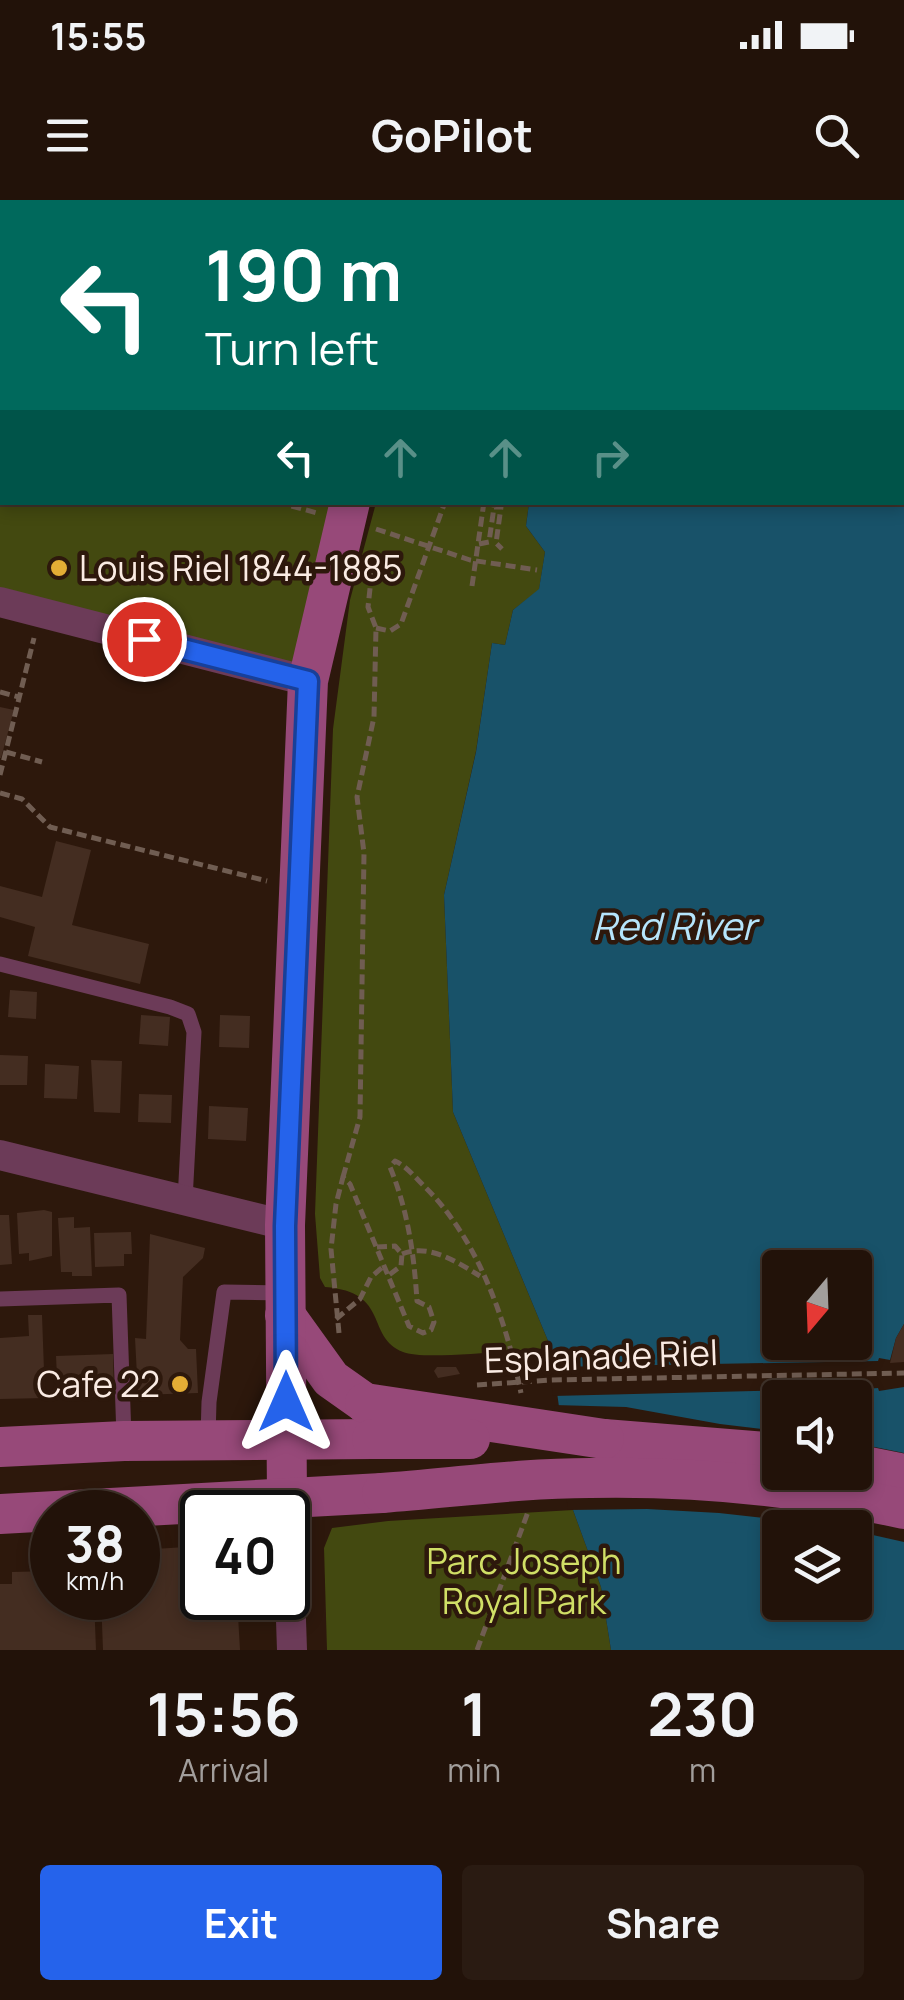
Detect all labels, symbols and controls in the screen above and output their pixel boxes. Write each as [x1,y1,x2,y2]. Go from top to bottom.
text: 15:55 [50,9,146,61]
text: GoPilot [371,104,533,166]
icon: menu [40,108,95,163]
icon: search [809,108,864,163]
text: 190 m [205,226,402,322]
icon: left [40,240,170,370]
text: Turn left [205,317,379,379]
icon: left [268,430,323,485]
icon: ahead [373,430,428,485]
icon: ahead [478,430,533,485]
icon: right [583,430,638,485]
place label: Louis Riel 1844-1885 [79,544,403,592]
marker: Louis Riel 1844-1885 [48,557,70,579]
pin [102,597,187,682]
icon: arrive [117,612,172,667]
water label: Red River [592,899,760,951]
north arrow [762,1250,872,1360]
map controls [762,1250,872,1620]
street label: Esplanade Riel [483,1328,719,1384]
position arrow [234,1350,338,1454]
place label: Cafe 22 [36,1360,160,1408]
marker: Cafe 22 [169,1373,191,1395]
button: sound [762,1380,872,1490]
speed limit sign: 40 [180,1490,310,1620]
text: 38 [65,1509,125,1577]
button: layers [762,1510,872,1620]
park label: Parc Joseph Royal Park [427,1537,621,1625]
text: km/h [66,1563,124,1598]
text: 15:56 [146,1672,301,1754]
text: 1 [461,1672,487,1754]
text: 230 [647,1672,758,1754]
text: Arrival [178,1748,269,1792]
text: min [447,1748,501,1792]
text: m [689,1748,716,1792]
button: Exit [40,1865,442,1980]
button: Share [462,1865,864,1980]

